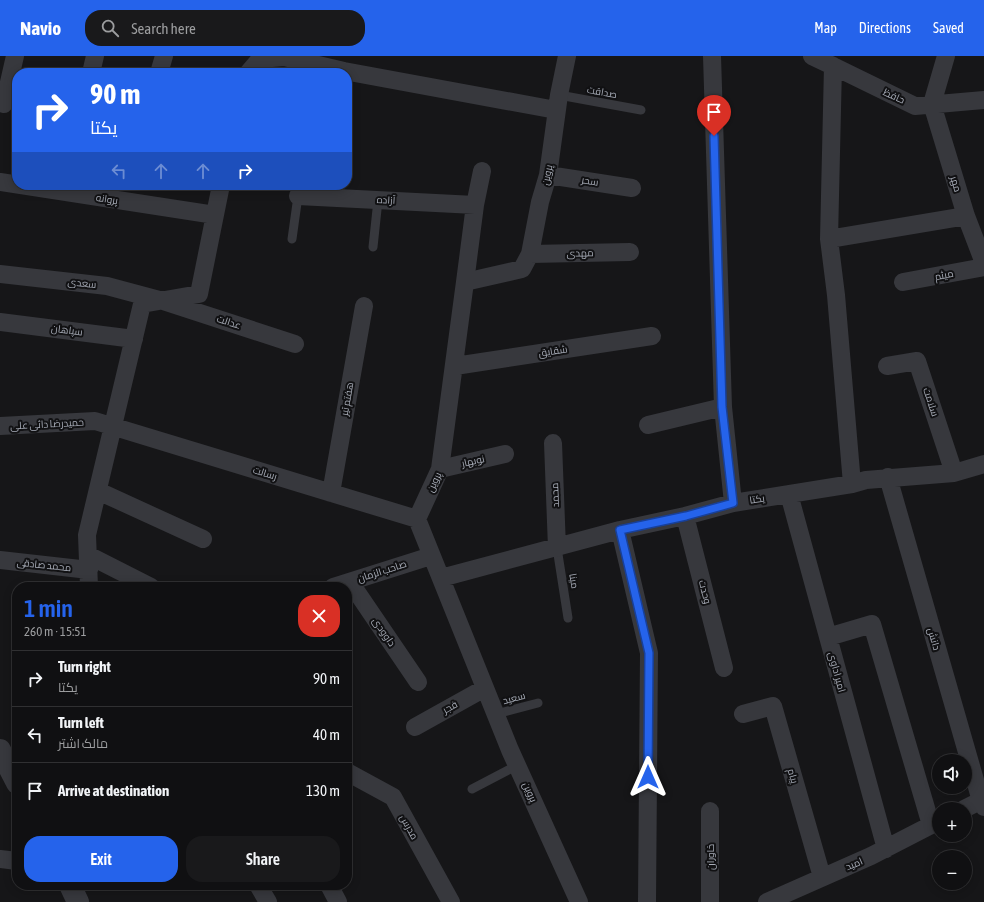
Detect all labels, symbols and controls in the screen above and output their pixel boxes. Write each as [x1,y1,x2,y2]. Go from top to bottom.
search box [85,10,365,46]
text: Navio [20,17,61,39]
icon: search [99,17,121,39]
text: Search here [131,20,196,37]
text: Map [814,20,837,36]
text: Directions [859,20,911,36]
text: Saved [933,20,964,36]
text: 90 m [90,78,140,110]
icon: right [24,84,76,136]
street label: صداقت [586,84,618,100]
street label: حافظ [881,86,907,106]
pin [697,95,731,136]
icon: arrive [703,101,725,123]
text: یکتا [90,117,117,138]
icon: left [108,160,130,182]
icon: ahead [150,160,172,182]
icon: ahead [192,160,214,182]
icon: right [234,160,256,182]
street label: پروین [540,163,555,186]
street label: سحر [580,174,599,188]
street label: مهر [947,174,964,194]
street label: پروانه [95,192,119,207]
street label: آزاده [376,194,396,206]
street label: مهدی [566,247,594,260]
street label: میثم [934,268,955,284]
street label: سعدی [67,276,97,291]
street label: عدالت [215,313,243,331]
street label: سپاهان [50,323,83,338]
street label: شقایق [538,343,568,360]
street label: هفتم تیر [338,381,357,418]
street label: سلامت [921,386,941,418]
street label: حمیدرضا دائی علی [10,417,84,432]
street label: نوبهار [459,453,486,470]
street label: رسالت [252,464,278,482]
street label: پروین [425,470,444,494]
street label: محمد [549,483,561,507]
street label: یکتا [749,492,766,506]
street label: محمد صادقی [16,557,72,574]
street label: صاحب الزمان [356,558,408,585]
street label: مینا [567,573,581,589]
street label: وحدت [697,579,713,605]
text: 1 min [24,595,73,622]
button: close [298,595,340,637]
street label: داوودی [370,616,398,649]
text: 260 m · 15:51 [24,624,87,639]
street label: دانش [925,627,942,652]
street label: امیر اداوی [825,651,848,694]
text: Turn right [58,658,111,675]
icon: right [24,668,46,690]
text: 90 m [313,670,340,687]
text: یکتا [58,680,78,695]
street label: سعید [502,690,526,706]
street label: فجر [440,699,459,716]
text: Turn left [58,714,104,731]
icon: left [24,724,46,746]
text: 40 m [313,726,340,743]
text: مالک اشتر [58,736,108,751]
map controls [932,754,972,890]
button: sound [932,754,972,794]
position arrow [627,756,669,798]
street label: پیام [784,767,800,786]
icon: arrive [24,780,46,802]
street label: پروین [520,780,539,804]
text: Arrive at destination [58,782,169,799]
text: 130 m [306,782,340,799]
button: + [932,802,972,842]
street label: مدرس [397,813,420,842]
button: Exit [24,836,178,882]
button: Share [186,836,340,882]
street label: خاوران [705,844,717,870]
button: − [932,850,972,890]
street label: امید [844,856,864,872]

